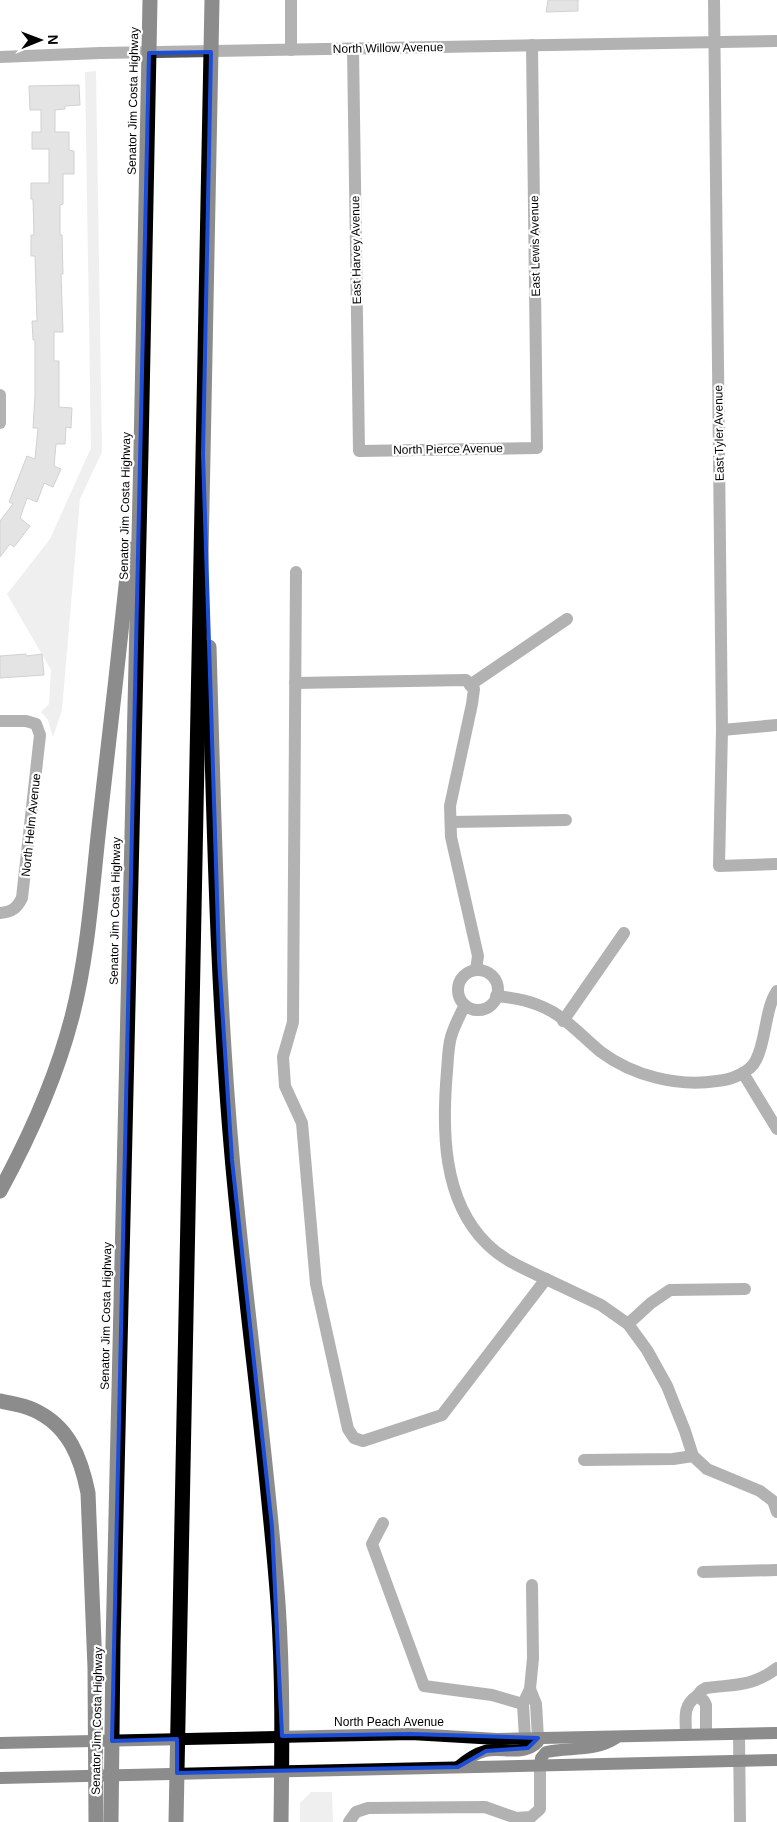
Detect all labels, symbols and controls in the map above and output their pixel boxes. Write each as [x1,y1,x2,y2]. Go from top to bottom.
north arrow [15,15,65,65]
street label: Senator Jim Costa Highway [125,27,141,175]
text: N [45,35,61,45]
street label: North Willow Avenue [333,40,444,56]
street label: East Harvey Avenue [348,195,364,304]
street label: East Lewis Avenue [527,195,543,297]
street label: East Tyler Avenue [711,384,727,481]
street label: Senator Jim Costa Highway [117,432,133,580]
street label: North Pierce Avenue [393,441,503,457]
street label: North Helm Avenue [19,772,43,877]
street label: Senator Jim Costa Highway [107,837,123,985]
street label: Senator Jim Costa Highway [98,1242,114,1390]
street label: Senator Jim Costa Highway [89,1647,105,1795]
street label: North Peach Avenue [334,1715,444,1729]

